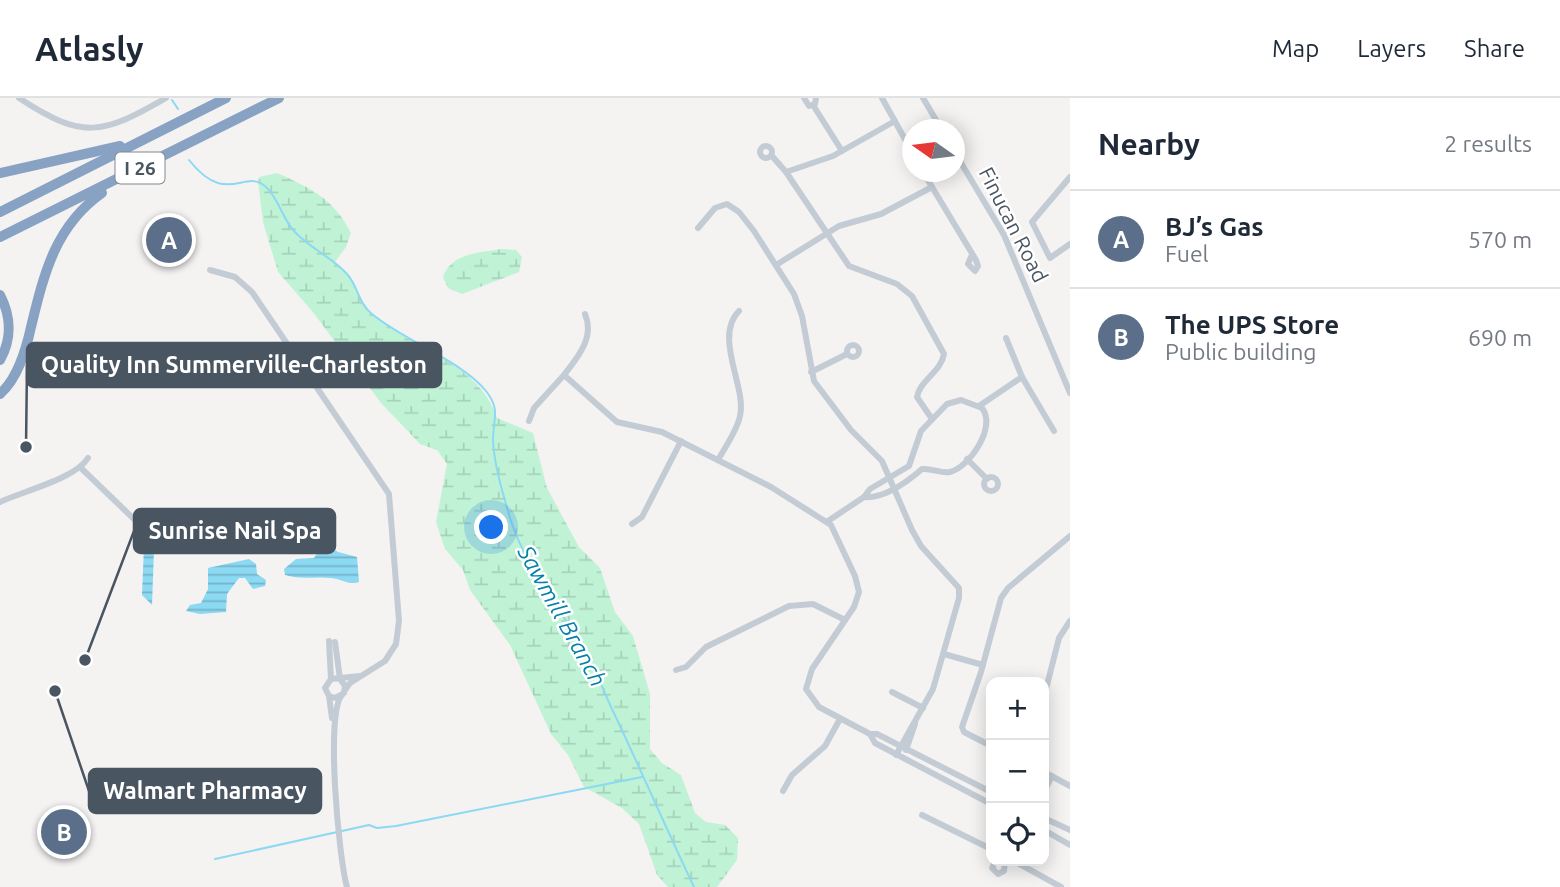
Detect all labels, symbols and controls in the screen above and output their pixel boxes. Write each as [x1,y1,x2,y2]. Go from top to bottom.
text: Atlasly [35,30,144,67]
text: Map [1272,35,1319,62]
text: Layers [1357,35,1426,62]
text: Share [1464,35,1525,62]
north arrow [902,119,965,182]
text: Nearby [1098,127,1200,161]
text: 2 results [1444,131,1532,156]
road number: I 26 [116,152,164,184]
street label: Finucan Road [975,163,1053,286]
text: BJ’s Gas [1165,212,1264,241]
pin: A [146,214,192,266]
text: A [1113,227,1129,252]
text: 570 m [1468,227,1532,252]
text: Fuel [1165,241,1209,266]
text: The UPS Store [1165,310,1339,339]
text: B [1113,325,1129,350]
text: 690 m [1468,325,1532,350]
text: Public building [1165,339,1317,364]
callout: Quality Inn Summerville-Charleston [27,343,441,387]
text: Quality Inn Summerville-Charleston [41,352,427,377]
callout: Sunrise Nail Spa [134,509,335,553]
your location [474,510,508,544]
text: Sunrise Nail Spa [148,518,322,543]
water label: Sawmill Branch [513,540,611,690]
map controls [986,677,1049,866]
button: + [986,677,1049,740]
button: − [986,740,1049,803]
callout: Walmart Pharmacy [89,769,321,813]
text: Walmart Pharmacy [103,778,307,803]
button: locate [986,803,1049,866]
pin: B [41,806,87,858]

